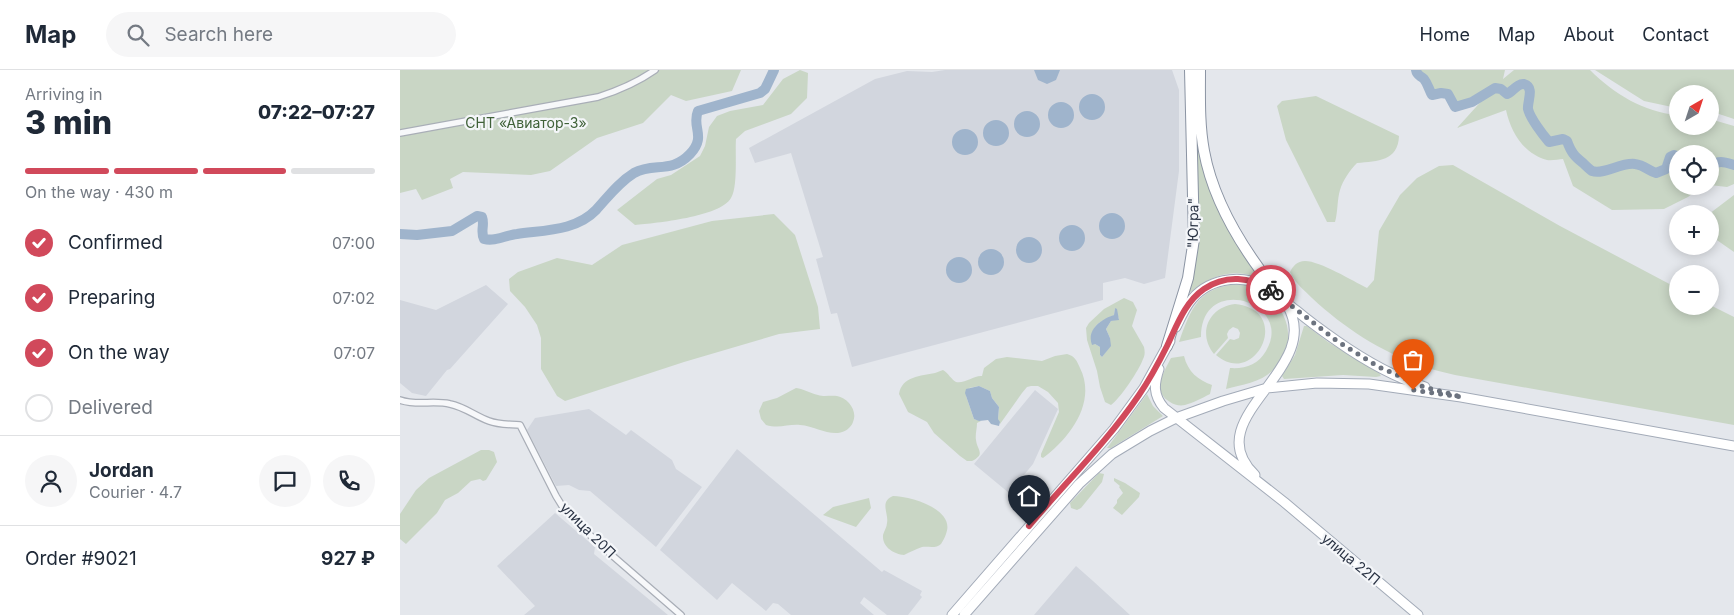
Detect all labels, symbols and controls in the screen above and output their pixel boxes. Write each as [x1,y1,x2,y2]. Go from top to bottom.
search box [106,12,456,57]
text: Map [25,20,76,49]
icon: search [124,21,152,49]
text: Search here [164,23,273,46]
text: Home [1420,24,1470,45]
text: Map [1498,24,1535,45]
text: About [1563,24,1614,45]
text: Contact [1642,24,1709,45]
text: Arriving in [25,84,102,104]
north arrow [1669,85,1719,135]
map controls [1669,85,1719,315]
text: 07:22–07:27 [258,101,375,124]
text: 3 min [25,103,112,142]
park label: СНТ «Авиатор-3» [465,114,587,131]
button: locate [1669,145,1719,195]
text: On the way · 430 m [25,182,173,202]
street label: "Югра" [1184,198,1201,248]
button: + [1669,205,1719,255]
icon: check [25,229,53,257]
text: Confirmed [68,231,163,254]
text: 07:00 [332,233,375,253]
courier [1246,265,1296,315]
button: − [1669,265,1719,315]
icon: bike [1257,276,1285,304]
icon: check [25,284,53,312]
text: Preparing [68,286,155,309]
text: 07:02 [332,288,375,308]
icon: check [25,339,53,367]
pin [1392,339,1434,390]
text: On the way [68,341,170,364]
text: 07:07 [333,343,375,363]
icon: bag [1399,346,1427,374]
text: Delivered [68,396,153,419]
button: person [25,455,77,507]
button: chat [259,455,311,507]
button: phone [323,455,375,507]
text: Jordan [89,459,154,482]
pin [1008,475,1050,526]
text: Courier · 4.7 [89,482,182,502]
icon: home [1015,482,1043,510]
street label: улица 20П [557,498,620,561]
street label: улица 22П [1319,529,1384,588]
text: Order #9021 [25,547,137,570]
text: 927 ₽ [321,547,375,570]

